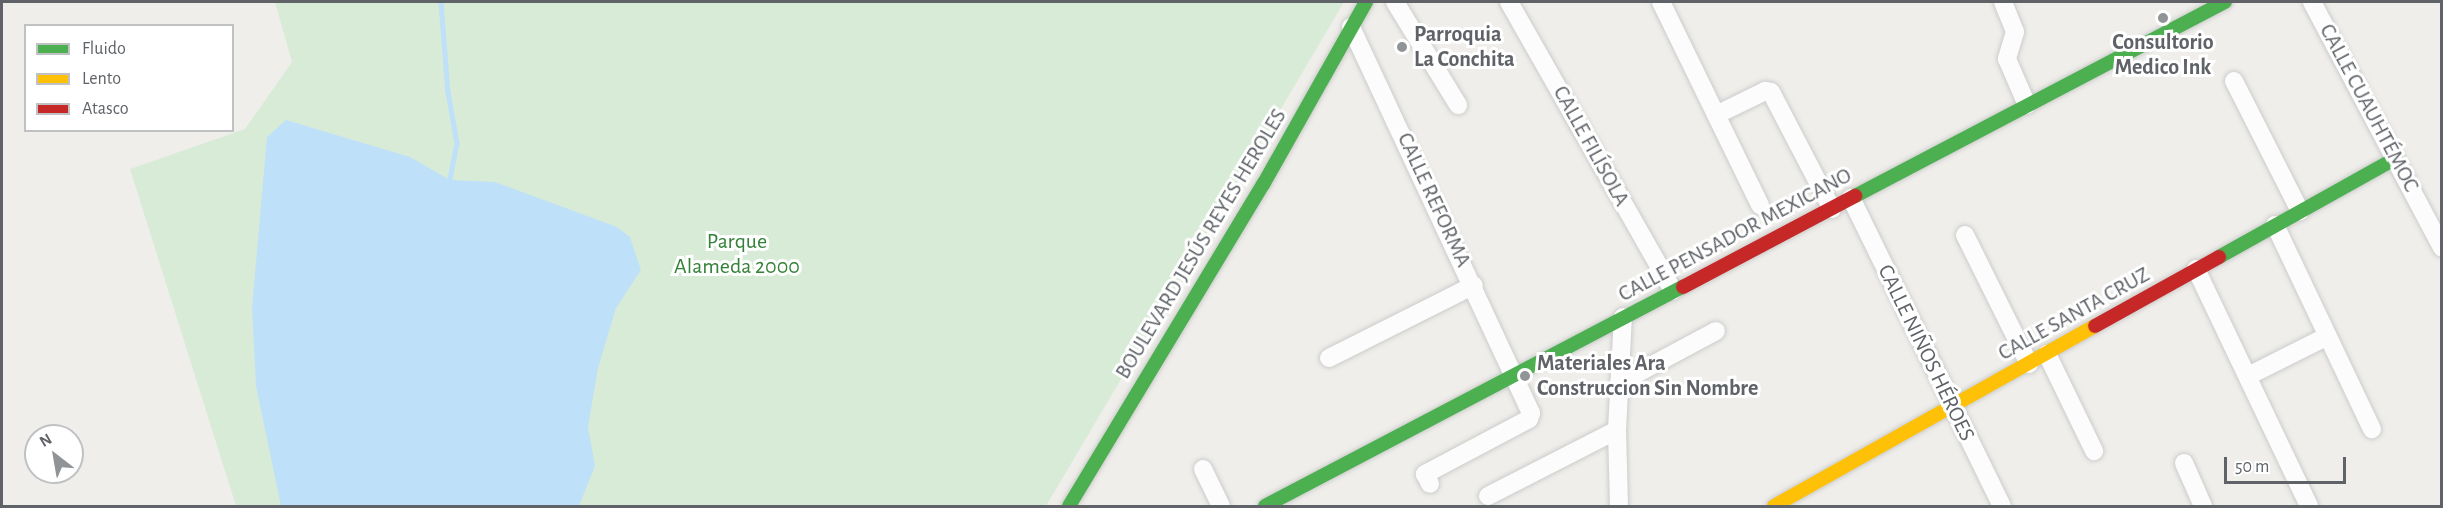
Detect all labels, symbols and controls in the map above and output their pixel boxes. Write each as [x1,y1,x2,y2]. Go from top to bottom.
marker: Consultorio Medico Ink [2154,9,2172,27]
street label: CALLE CUAUHTÉMOC [2314,19,2424,197]
place label: Parroquia La Conchita [1414,21,1515,72]
legend [24,24,234,132]
place label: Consultorio Medico Ink [2112,29,2214,80]
text: Fluido [82,40,126,58]
marker: Parroquia La Conchita [1395,40,1409,54]
text: Lento [82,70,121,88]
street label: CALLE FILÍSOLA [1547,81,1635,211]
text: Atasco [82,100,129,118]
street label: BOULEVARD JESÚS REYES HEROLES [1110,104,1292,384]
street label: CALLE REFORMA [1391,129,1477,271]
street label: CALLE PENSADOR MEXICANO [1614,162,1856,308]
park label: Parque Alameda 2000 [674,228,800,280]
street label: CALLE NIÑOS HÉROES [1872,261,1980,445]
street label: CALLE SANTA CRUZ [1994,261,2154,367]
place label: Materiales Ara Construccion Sin Nombre [1537,350,1758,402]
marker: Materiales Ara Construccion Sin Nombre [1518,369,1532,383]
north arrow [24,424,84,484]
text: N [37,431,55,450]
scale bar [2227,445,2348,483]
text: 50 m [2235,458,2269,476]

